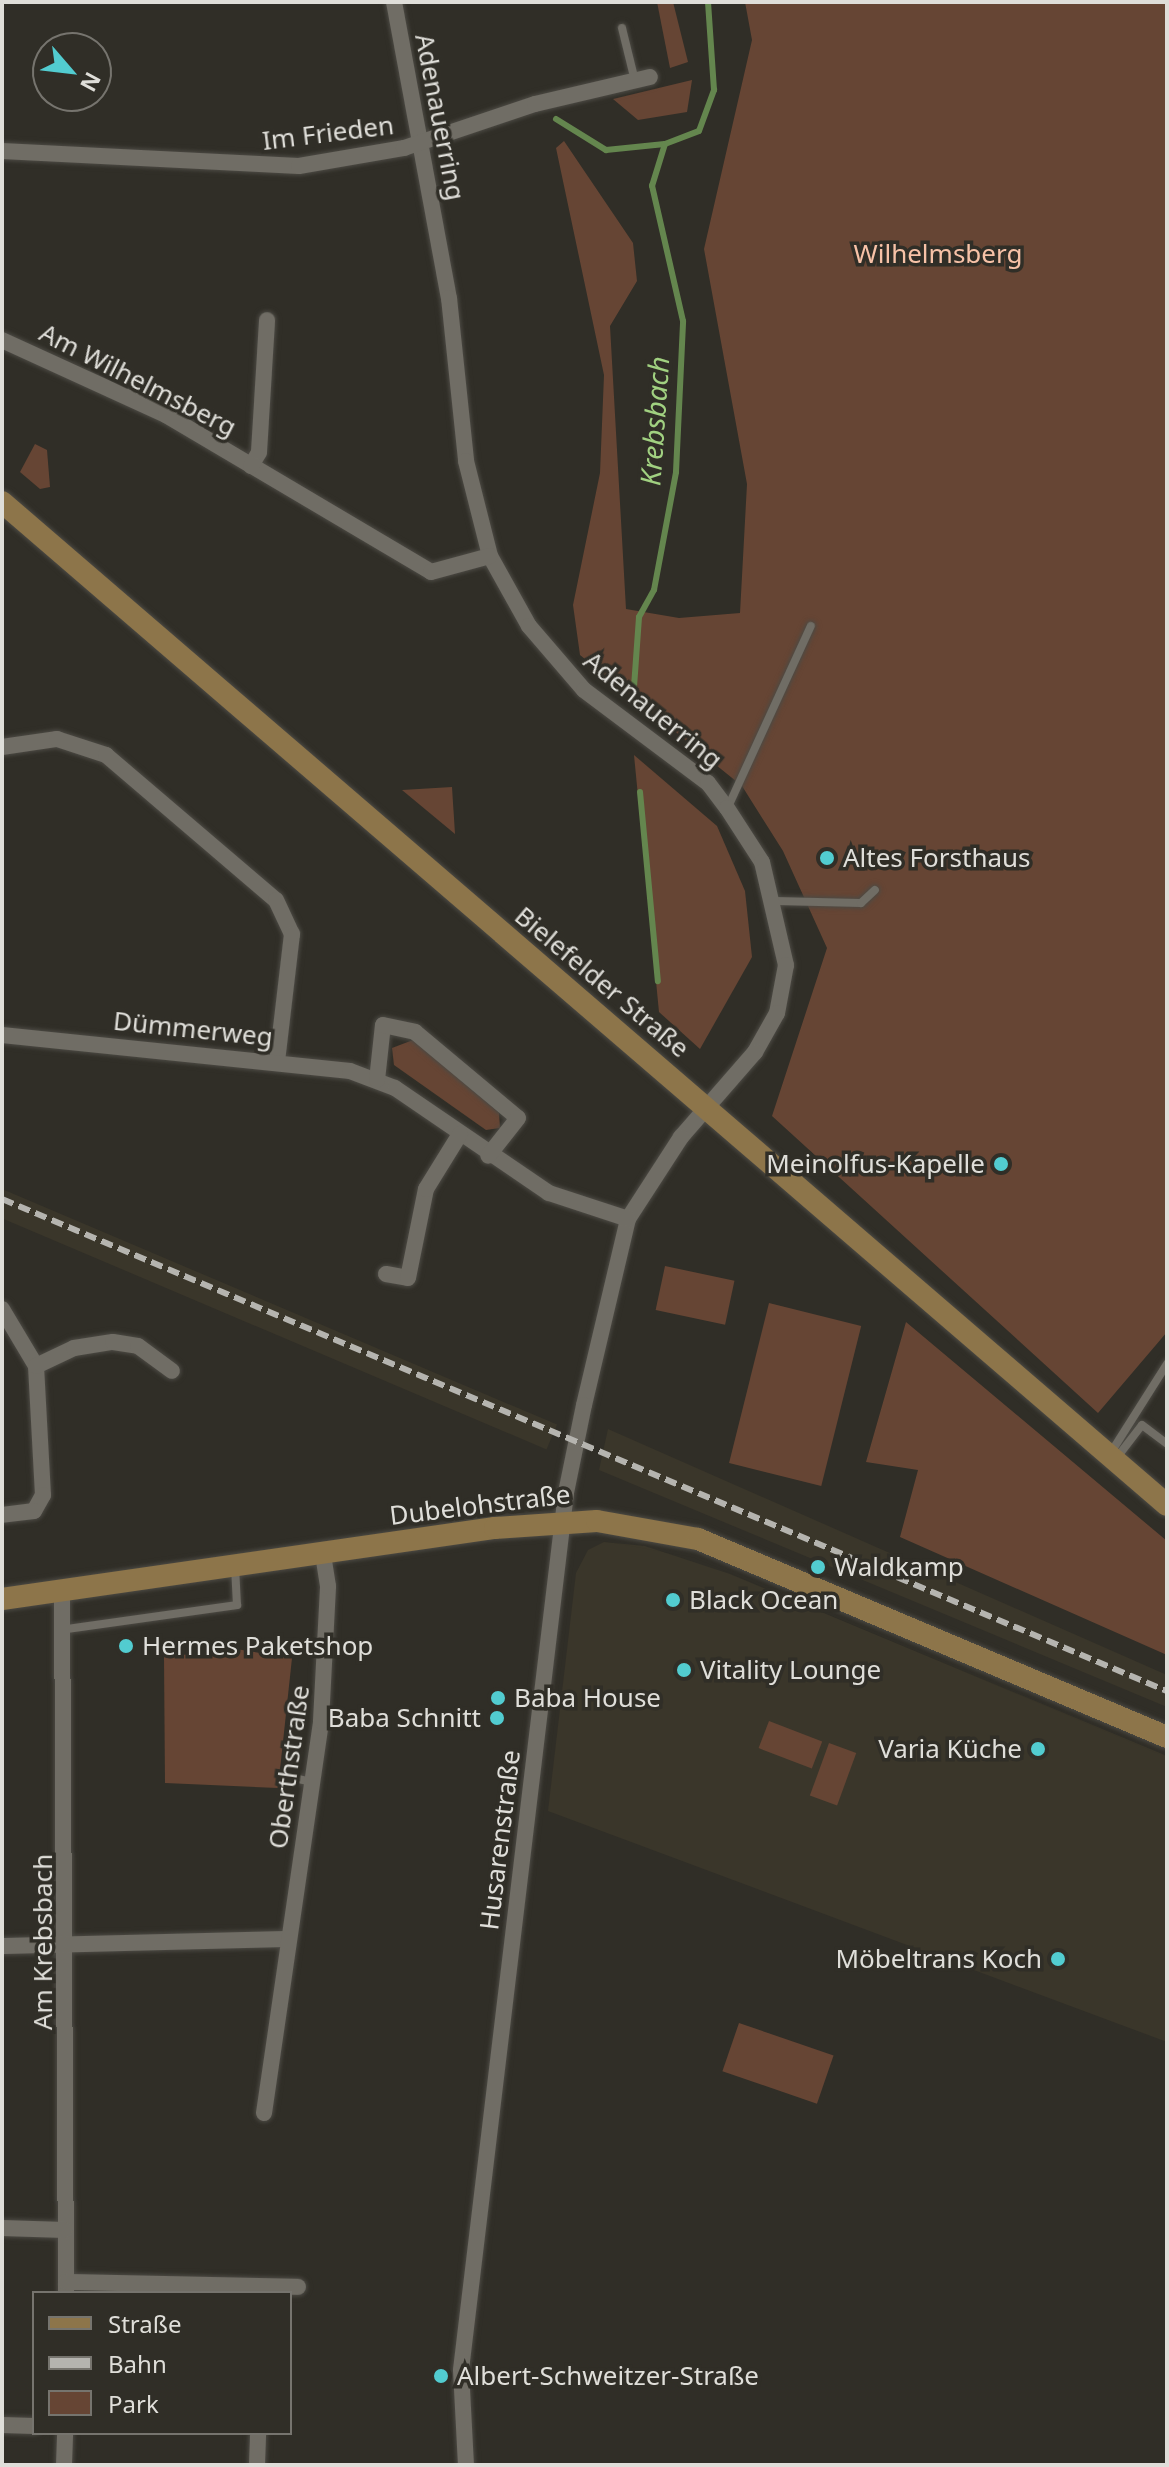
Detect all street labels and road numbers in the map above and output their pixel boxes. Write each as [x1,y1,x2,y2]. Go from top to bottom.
street label: Adenauerring [409,31,471,203]
street label: Im Frieden [260,109,396,157]
street label: Am Wilhelmsberg [34,317,242,443]
street label: Adenauerring [578,645,728,775]
street label: Bielefelder Straße [509,900,695,1064]
street label: Dümmerweg [112,1005,274,1053]
street label: Dubelohstraße [388,1478,572,1532]
street label: Oberthstraße [262,1683,316,1851]
street label: Husarenstraße [473,1748,527,1932]
street label: Am Krebsbach [27,1854,59,2030]

